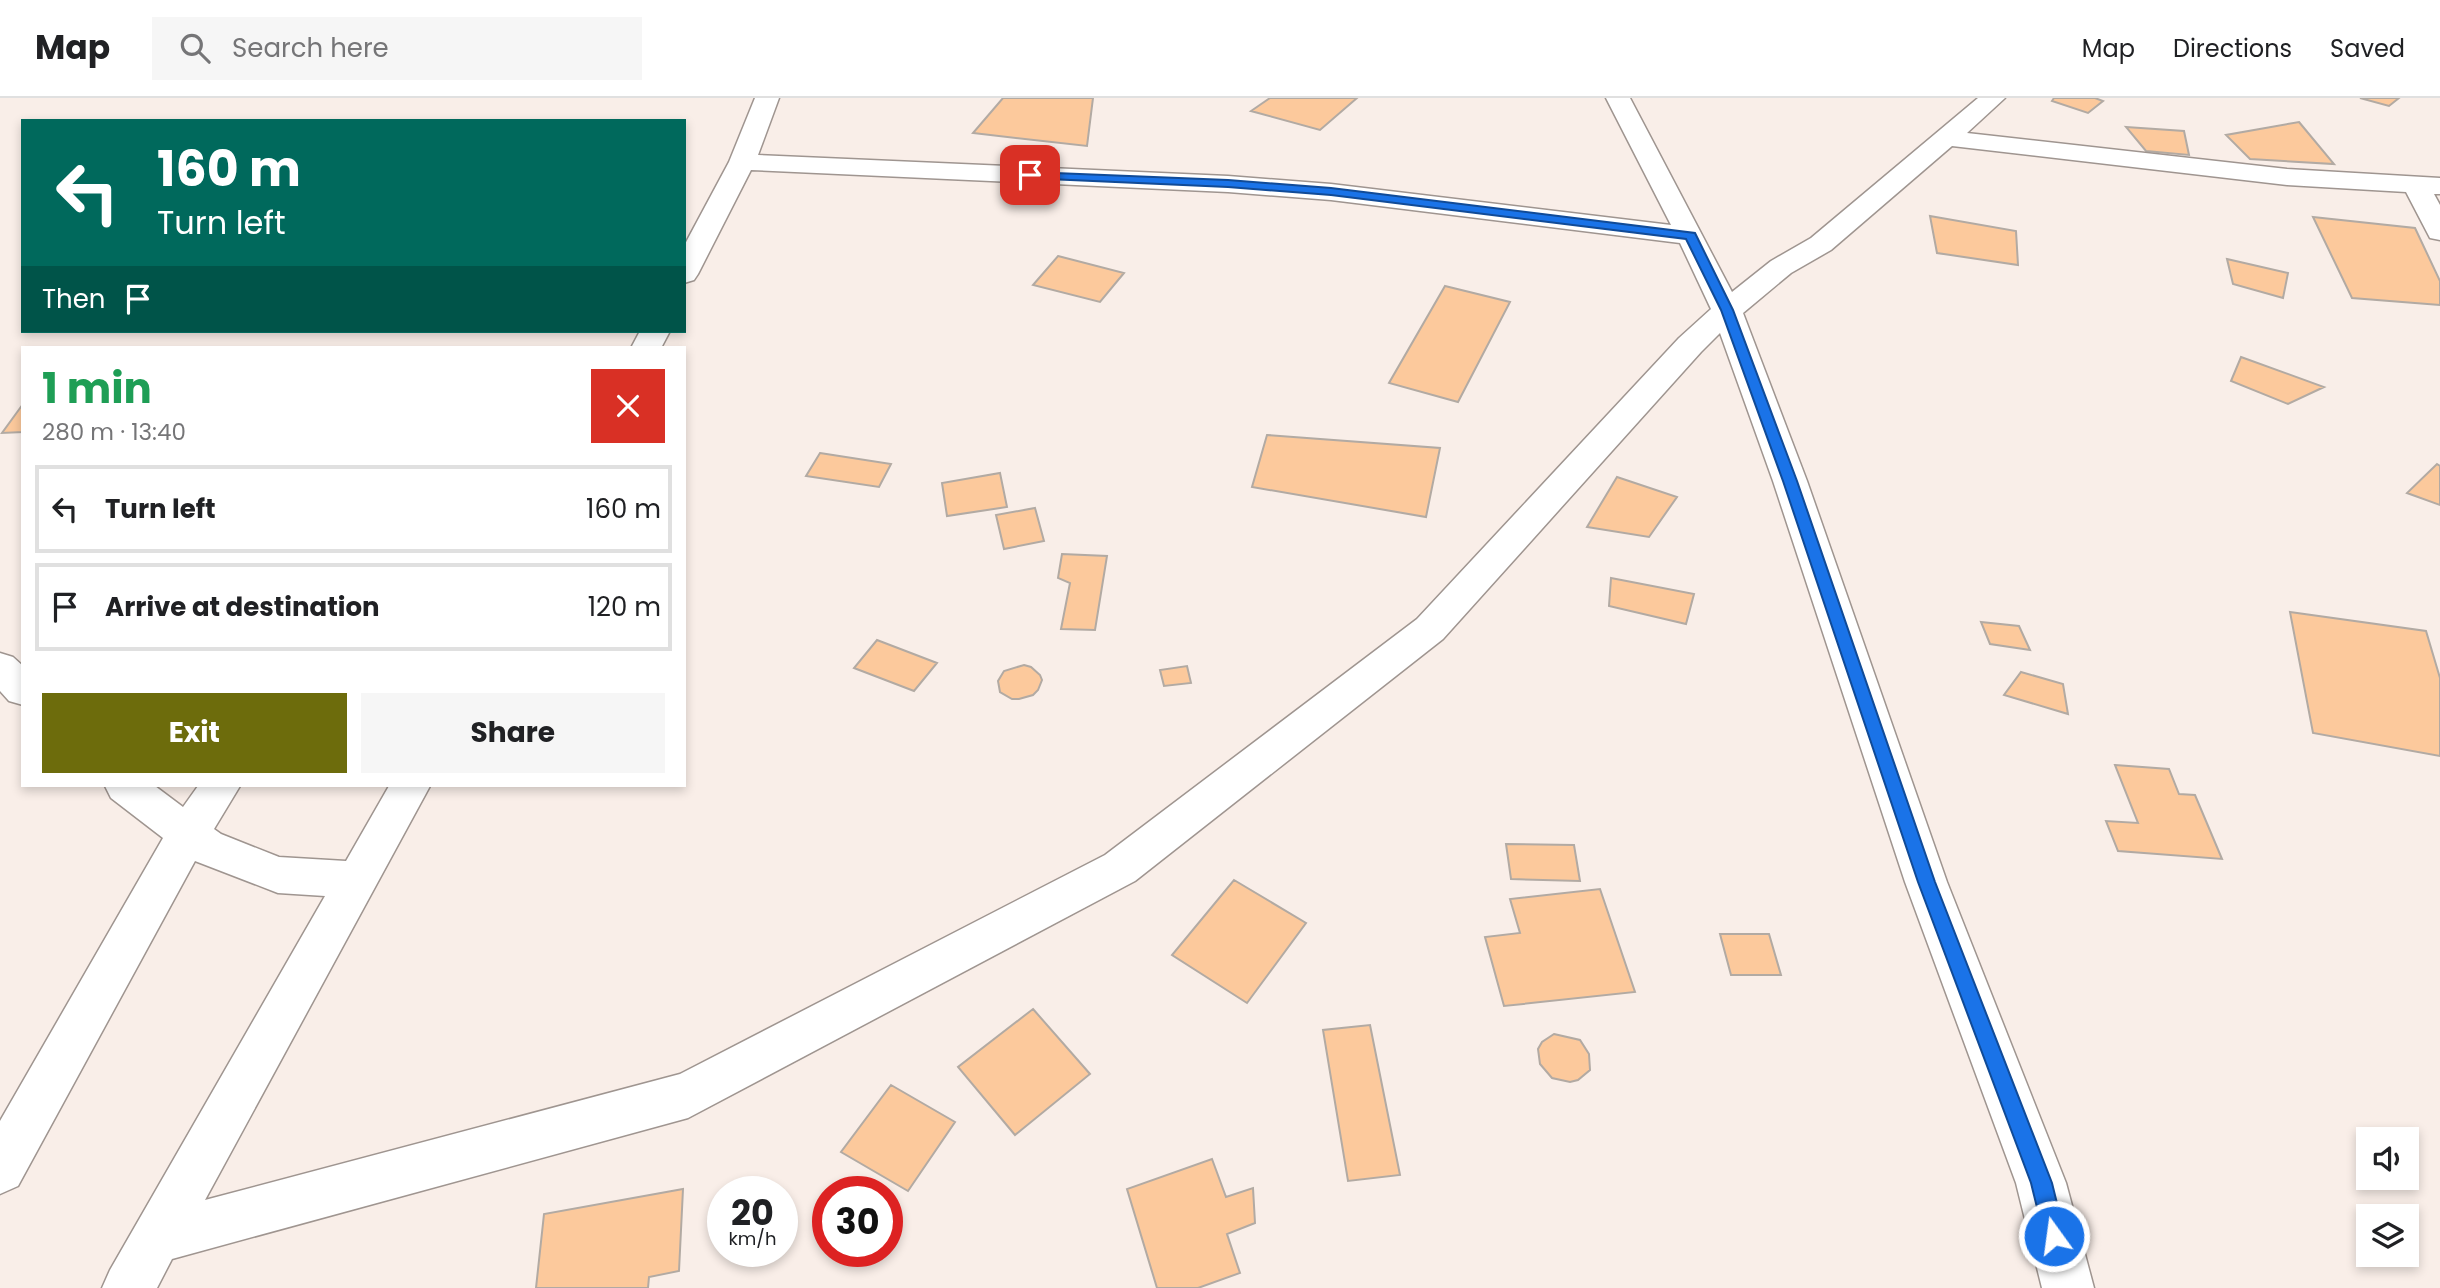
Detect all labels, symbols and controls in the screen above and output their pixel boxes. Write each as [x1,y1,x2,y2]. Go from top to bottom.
search box [152,17,642,80]
text: Map [35,24,110,71]
icon: search [176,29,214,67]
text: Search here [232,30,389,66]
text: Map [2082,32,2135,65]
text: Directions [2173,32,2292,65]
text: Saved [2330,32,2405,65]
text: 160 m [157,135,301,203]
pin [1000,145,1060,205]
icon: left [42,147,133,238]
icon: arrive [1011,156,1049,194]
text: Turn left [157,200,286,245]
icon: arrive [119,280,157,318]
text: Then [42,281,105,317]
text: 1 min [42,359,152,418]
button: close [591,369,665,443]
text: 280 m · 13:40 [42,416,186,448]
icon: left [46,490,84,528]
text: Turn left [105,491,216,527]
text: 160 m [586,491,661,527]
icon: arrive [46,588,84,626]
text: Arrive at destination [105,589,380,625]
text: 120 m [588,589,661,625]
button: Exit [42,693,347,773]
button: Share [361,693,665,773]
map controls [2356,1127,2419,1267]
button: sound [2356,1127,2419,1190]
speed limit sign: 30 [812,1176,903,1267]
text: 20 [731,1188,774,1237]
position arrow [2017,1199,2091,1273]
button: layers [2356,1204,2419,1267]
text: km/h [729,1226,776,1251]

